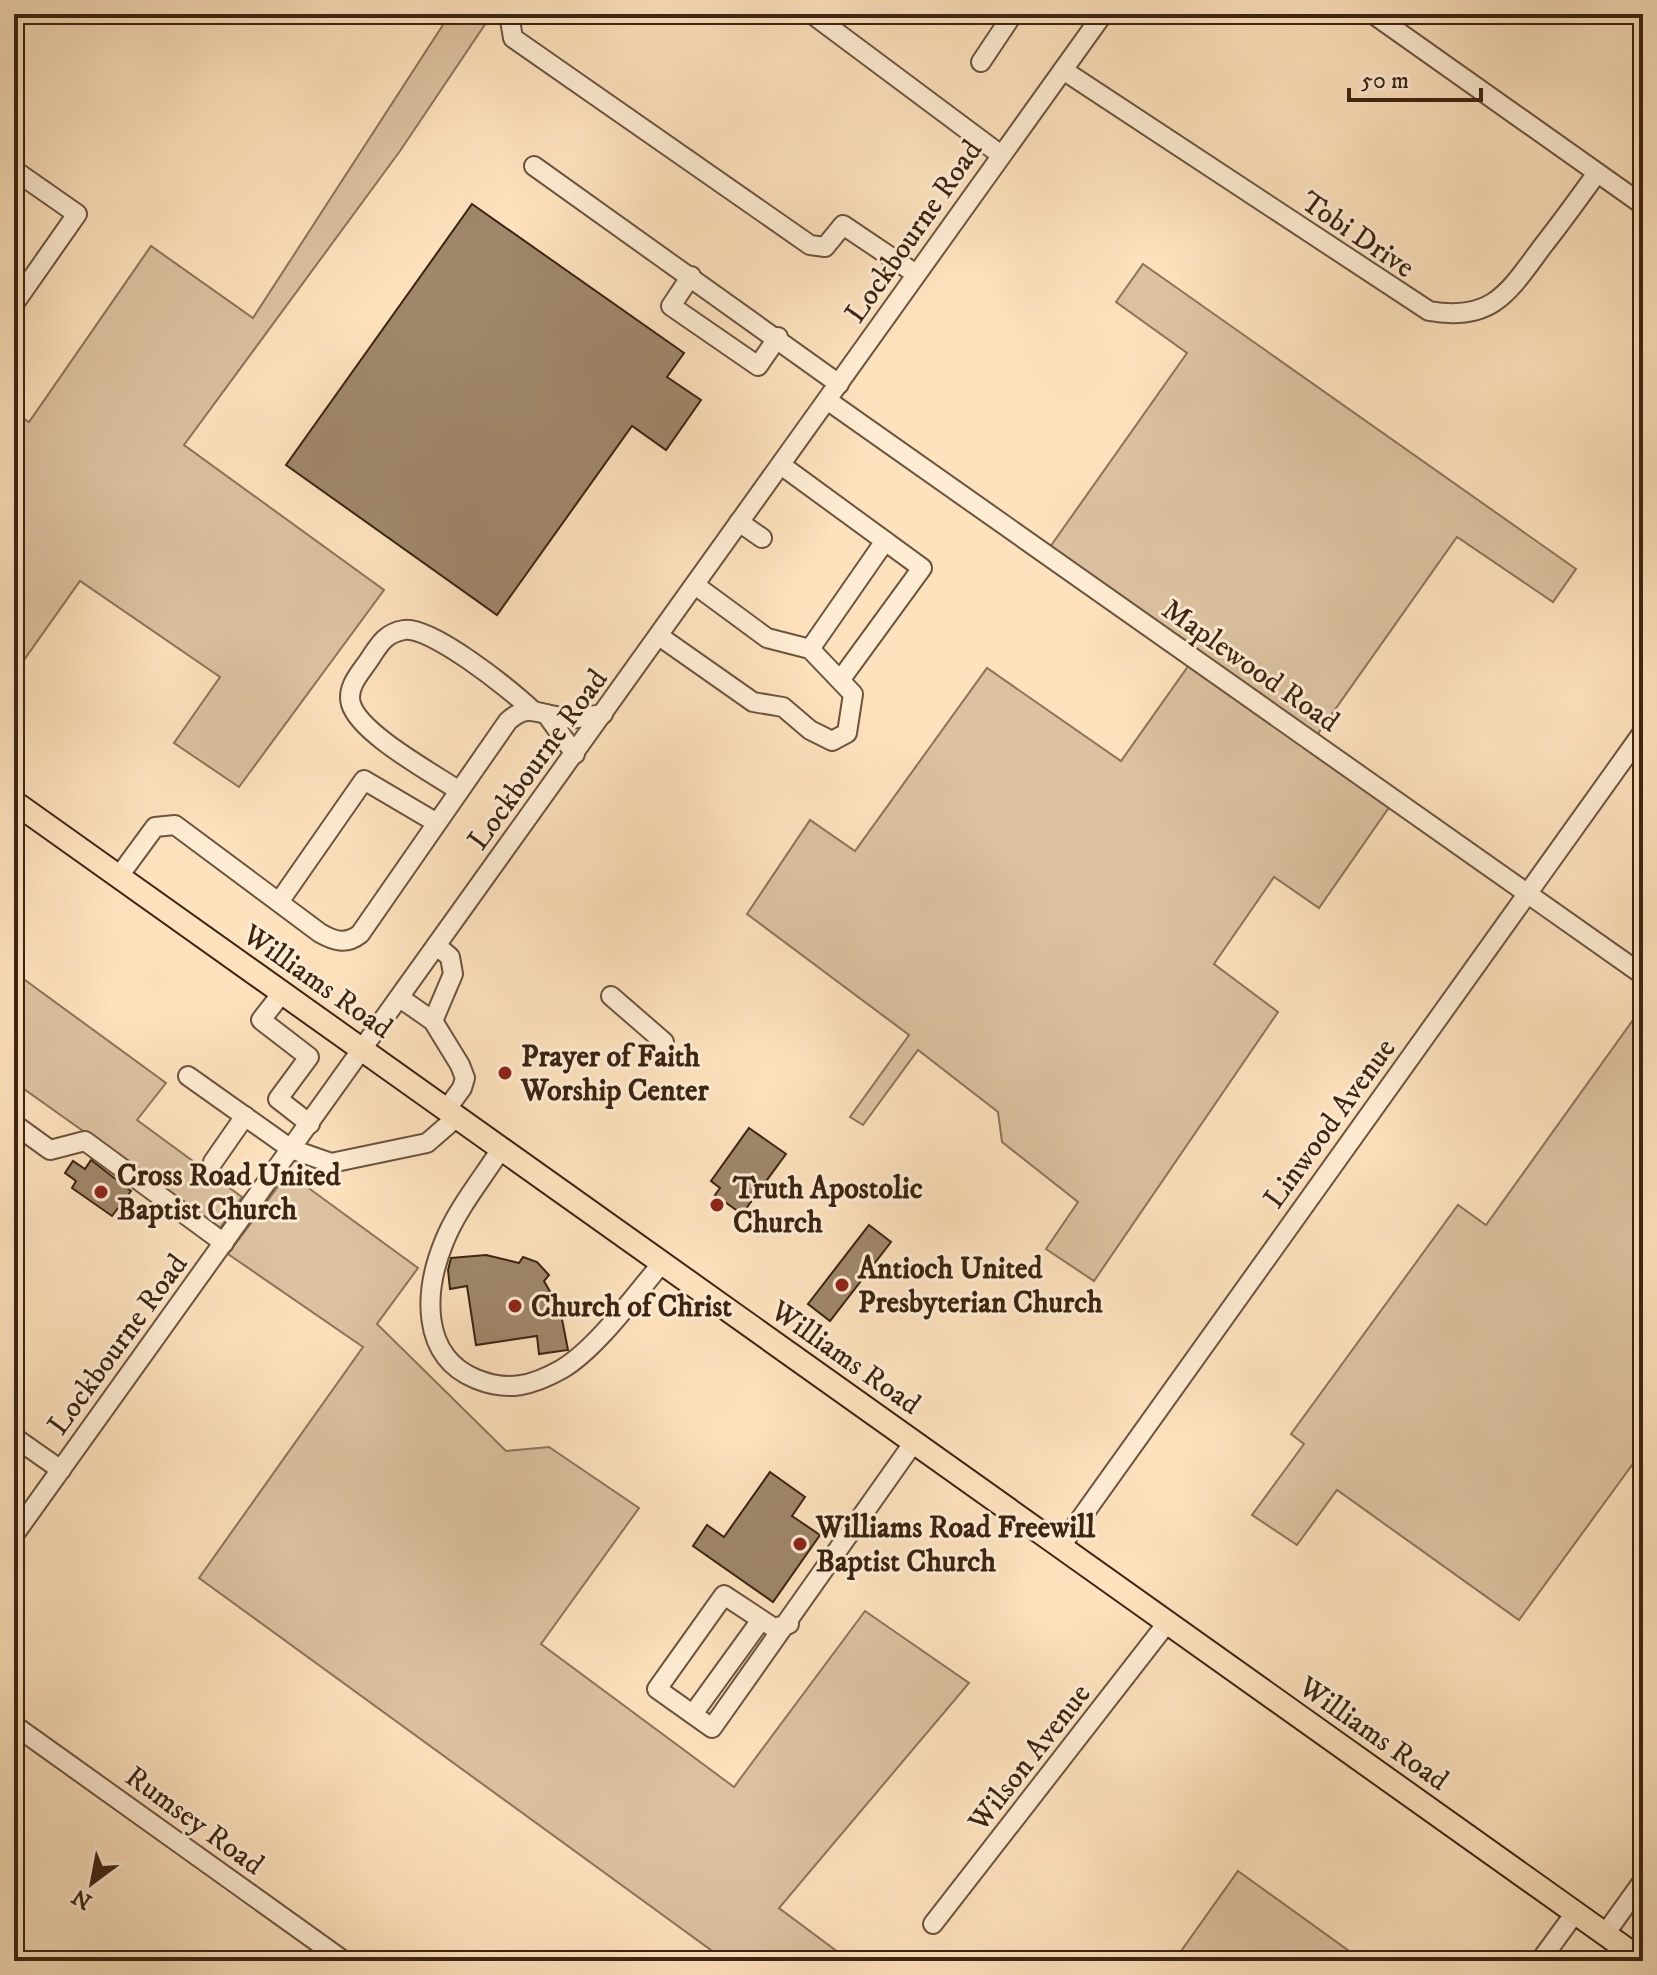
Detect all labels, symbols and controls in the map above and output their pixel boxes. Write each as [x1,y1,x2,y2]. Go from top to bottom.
scale bar [1349,52,1481,102]
text: 50 m [1361,66,1409,96]
street label: Lockbourne Road [838,133,991,330]
street label: Tobi Drive [1293,184,1421,287]
street label: Maplewood Road [1154,591,1346,741]
street label: Lockbourne Road [460,662,616,858]
street label: Williams Road [234,916,399,1048]
street label: Linwood Avenue [1256,1032,1404,1216]
place label: Prayer of Faith Worship Center [520,1039,710,1110]
marker: Prayer of Faith Worship Center [496,1064,514,1082]
place label: Cross Road United Baptist Church [117,1158,341,1229]
place label: Truth Apostolic Church [732,1171,923,1242]
marker: Cross Road United Baptist Church [92,1183,110,1201]
marker: Truth Apostolic Church [708,1196,726,1214]
street label: Lockbourne Road [40,1247,196,1443]
place label: Antioch United Presbyterian Church [857,1251,1103,1322]
marker: Antioch United Presbyterian Church [833,1276,851,1294]
place label: Church of Christ [531,1289,732,1326]
street label: Williams Road [762,1292,927,1424]
marker: Church of Christ [506,1297,524,1315]
place label: Williams Road Freewill Baptist Church [815,1510,1096,1581]
marker: Williams Road Freewill Baptist Church [791,1535,809,1553]
street label: Williams Road [1290,1668,1455,1800]
street label: Wilson Avenue [960,1677,1099,1840]
street label: Rumsey Road [118,1759,271,1884]
north arrow [52,1843,132,1923]
text: N [67,1882,97,1915]

